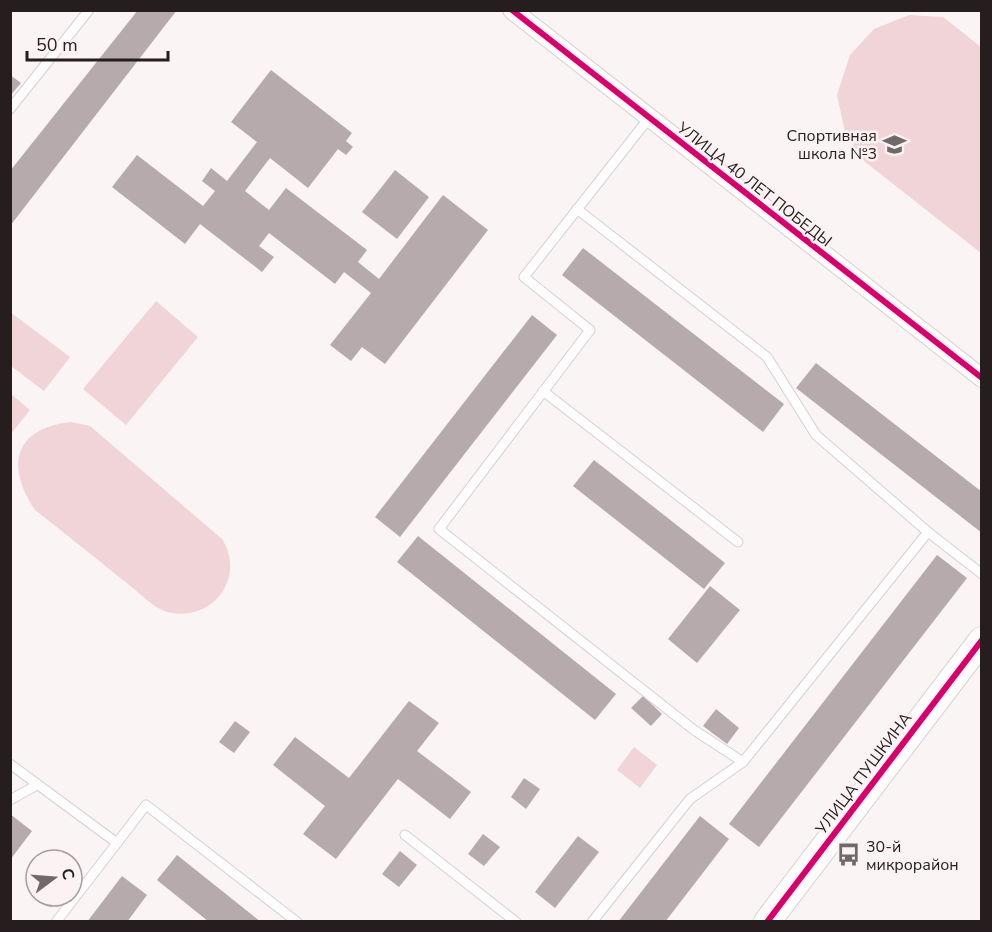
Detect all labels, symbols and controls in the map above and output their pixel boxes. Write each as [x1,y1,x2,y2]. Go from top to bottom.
scale bar [27,24,168,62]
text: 50 m [36,33,78,57]
street label: УЛИЦА 40 ЛЕТ ПОБЕДЫ [672,117,836,252]
place label: Спортивная школа №3 [787,125,877,165]
school or university icon: Спортивная школа №3 [882,131,908,157]
street label: УЛИЦА ПУШКИНА [810,708,917,840]
place label: 30-й микрорайон [866,836,959,876]
bus stop icon: 30-й микрорайон [835,842,861,868]
north arrow [24,848,84,908]
text: С [55,866,80,883]

